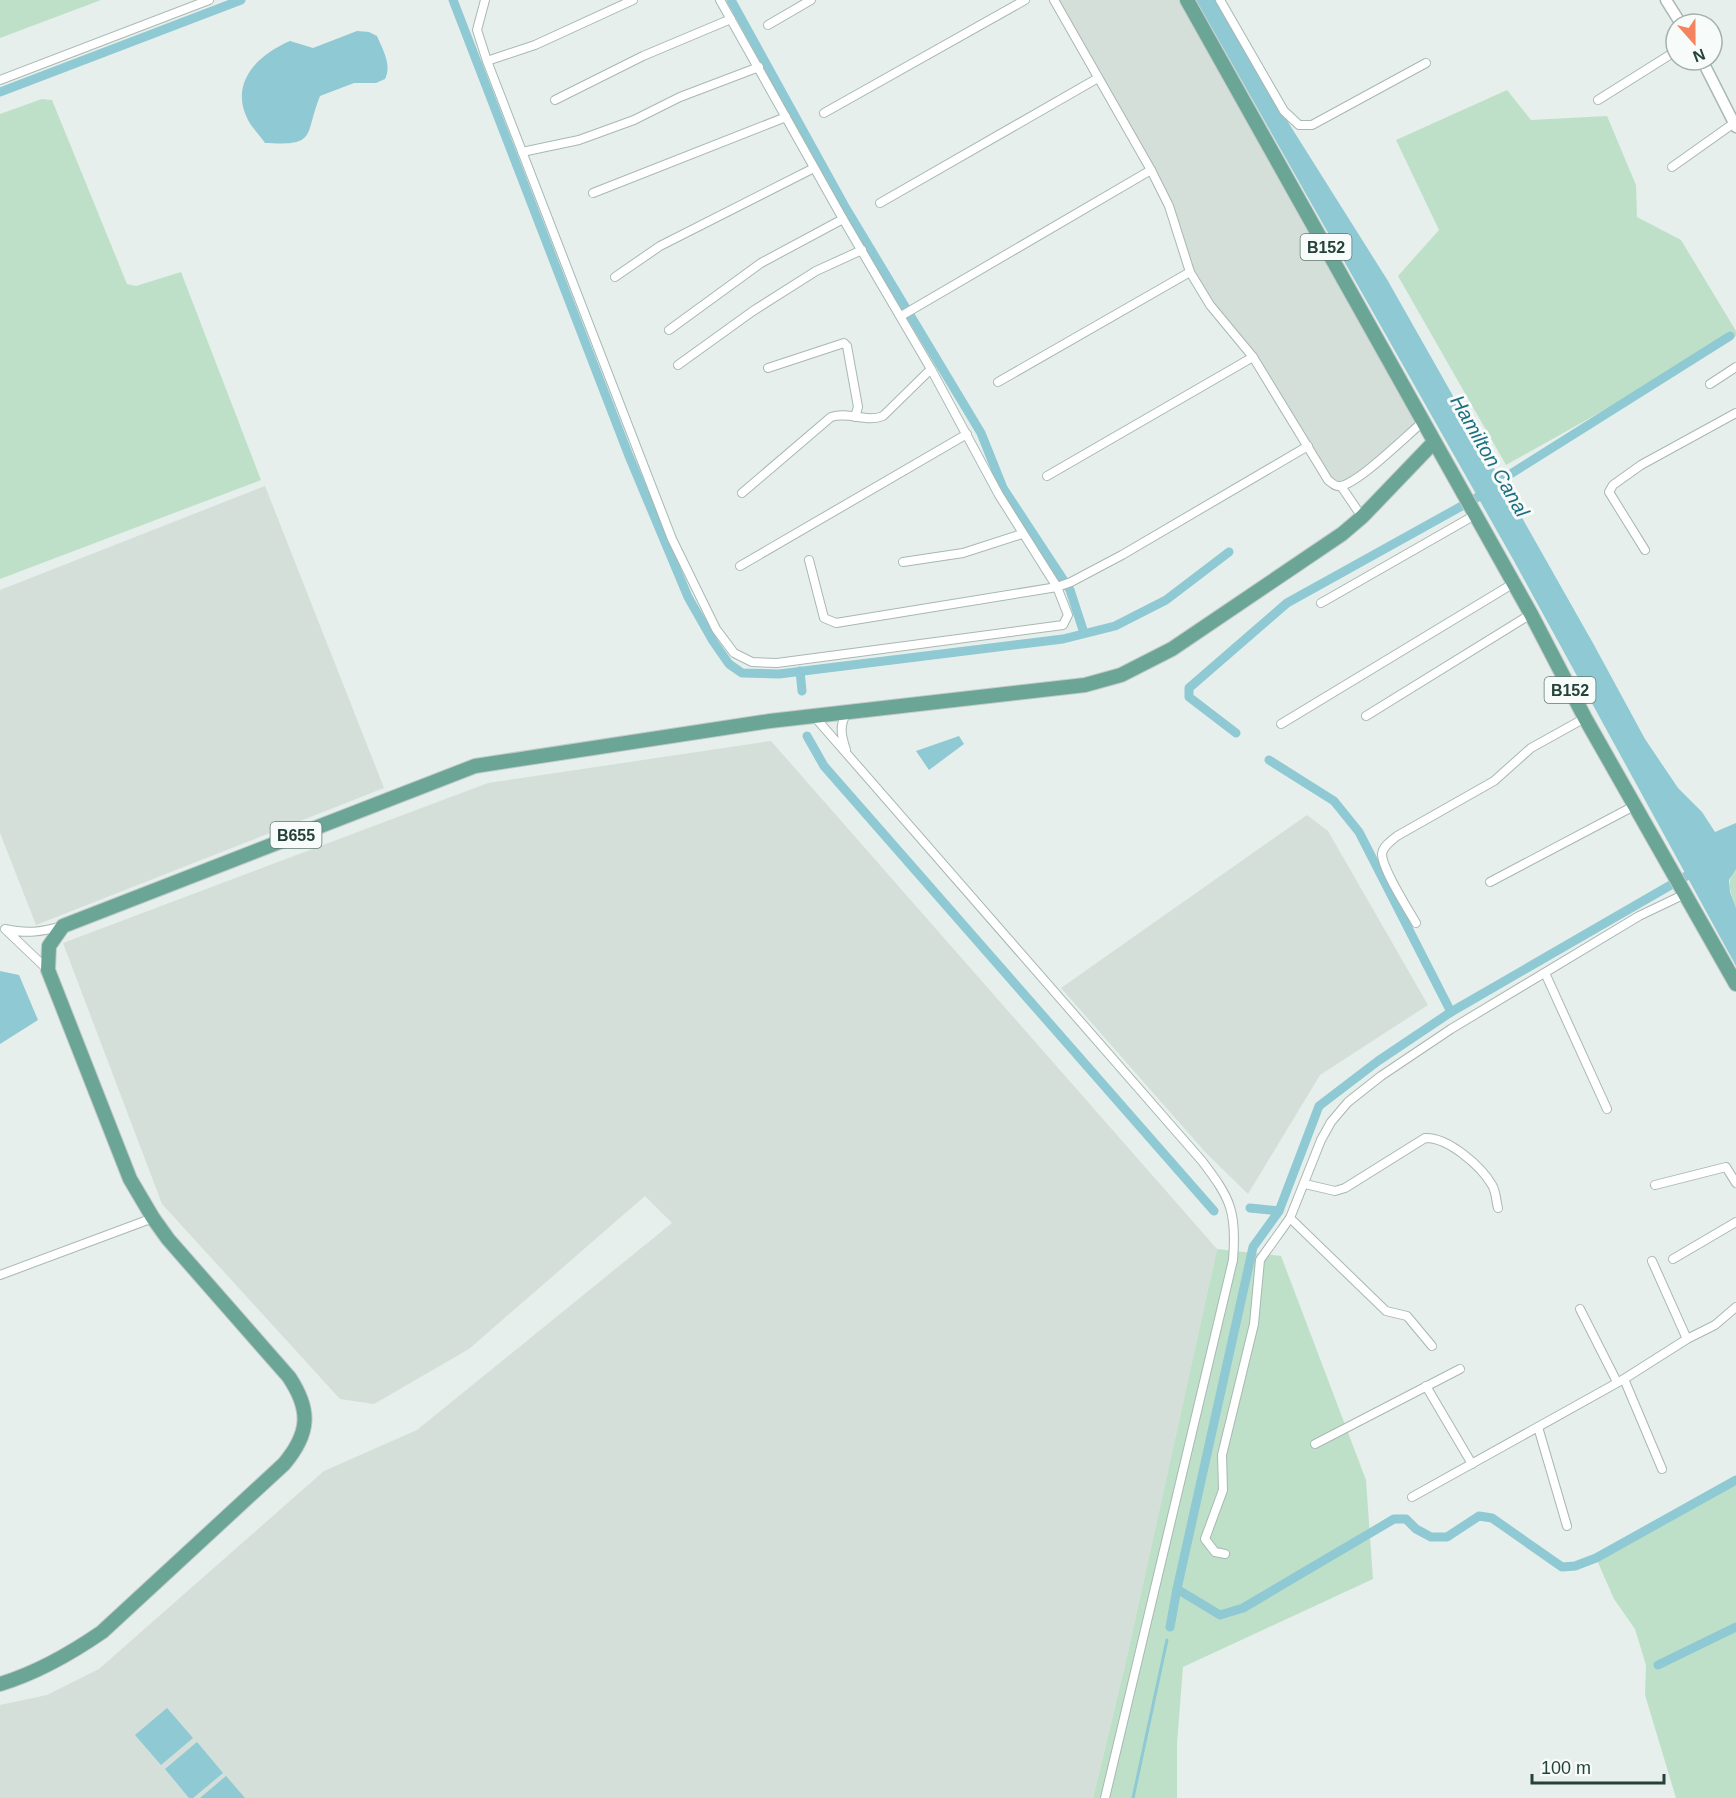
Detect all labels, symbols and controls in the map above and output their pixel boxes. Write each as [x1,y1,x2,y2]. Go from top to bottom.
north arrow [1664,12,1724,72]
text: N [1691,46,1708,66]
road number: B152 [1300,234,1352,260]
water label: Hamilton Canal [1446,391,1534,521]
road number: B152 [1544,677,1596,703]
road number: B655 [270,822,322,848]
scale bar [1532,1747,1664,1785]
text: 100 m [1541,1758,1591,1778]

